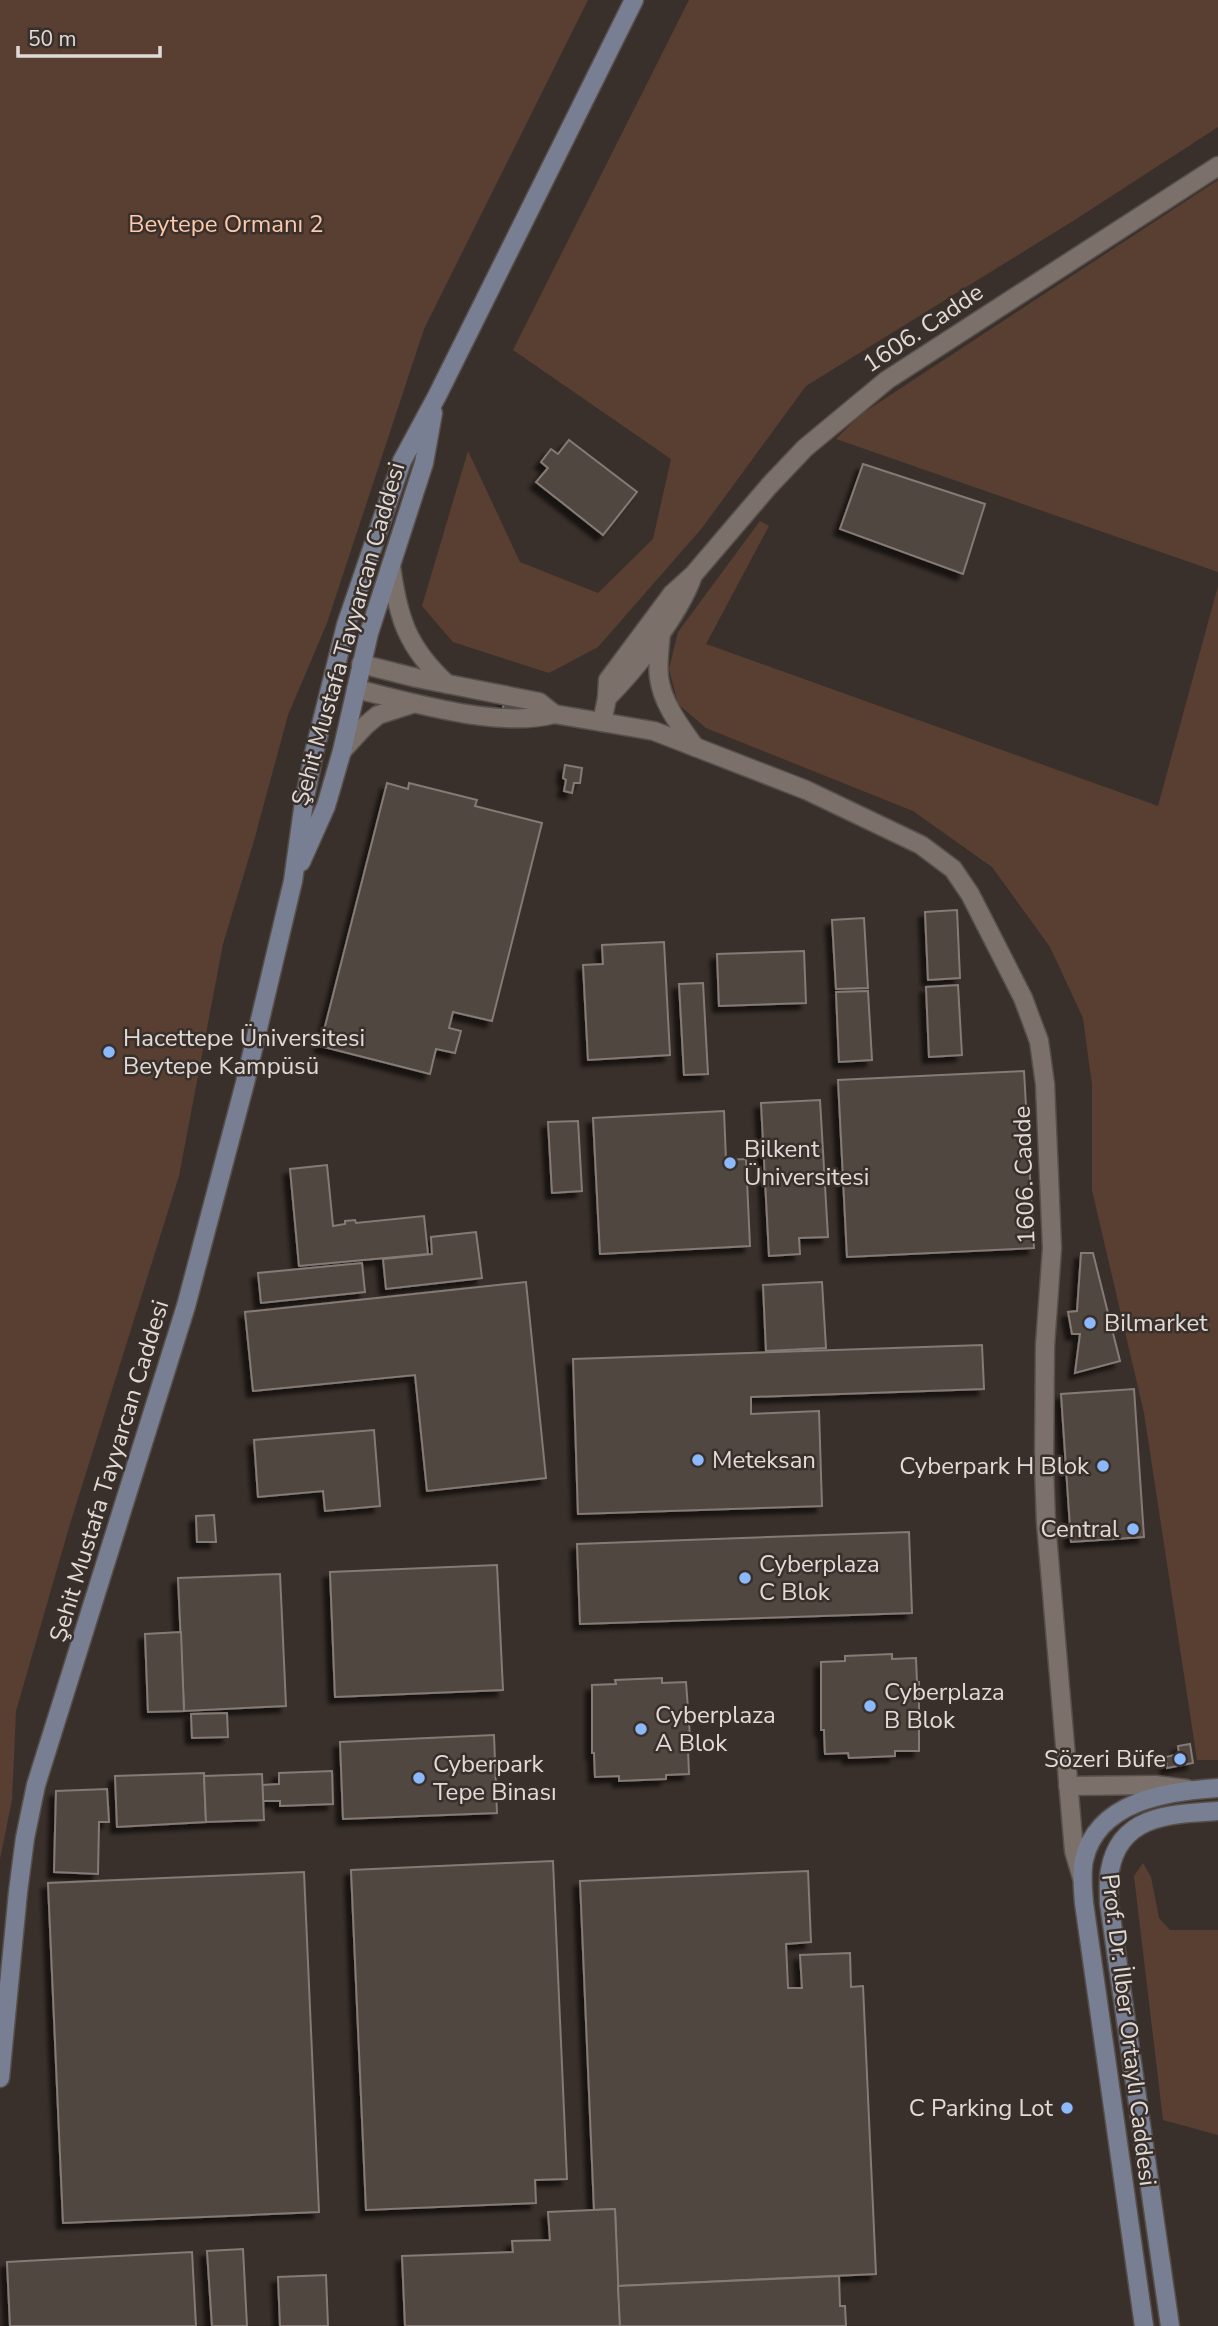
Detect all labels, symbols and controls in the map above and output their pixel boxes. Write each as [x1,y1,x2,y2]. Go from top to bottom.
scale bar [18,14,159,58]
text: 50 m [28,25,77,53]
park label: Beytepe Ormanı 2 [128,208,324,240]
street label: 1606. Cadde [857,276,989,380]
street label: Şehit Mustafa Tayyarcan Caddesi [284,459,412,809]
place label: Hacettepe Üniversitesi Beytepe Kampüsü [123,1022,365,1082]
marker: Hacettepe Üniversitesi Beytepe Kampüsü [101,1044,117,1060]
street label: 1606. Cadde [1006,1105,1042,1245]
place label: Bilkent Üniversitesi [744,1133,869,1193]
marker: Bilkent Üniversitesi [722,1155,738,1171]
street label: Şehit Mustafa Tayyarcan Caddesi [42,1296,176,1646]
place label: Bilmarket [1104,1307,1208,1339]
marker: Bilmarket [1082,1315,1098,1331]
place label: Meteksan [712,1444,816,1476]
place label: Cyberpark H Blok [899,1450,1090,1482]
marker: Meteksan [690,1452,706,1468]
marker: Cyberpark H Blok [1095,1458,1111,1474]
place label: Central [1041,1513,1119,1545]
marker: Central [1125,1521,1141,1537]
place label: Cyberplaza C Blok [759,1548,880,1608]
marker: Cyberplaza C Blok [737,1570,753,1586]
place label: Cyberplaza B Blok [884,1676,1005,1736]
marker: Cyberplaza B Blok [862,1698,878,1714]
place label: Cyberplaza A Blok [655,1699,776,1759]
marker: Cyberplaza A Blok [633,1721,649,1737]
place label: Sözeri Büfe [1044,1743,1166,1775]
place label: Cyberpark Tepe Binası [433,1748,557,1808]
marker: Sözeri Büfe [1172,1751,1188,1767]
marker: Cyberpark Tepe Binası [411,1770,427,1786]
street label: Prof. Dr. İlber Ortaylı Caddesi [1094,1872,1164,2188]
place label: C Parking Lot [909,2092,1054,2124]
marker: C Parking Lot [1059,2100,1075,2116]

